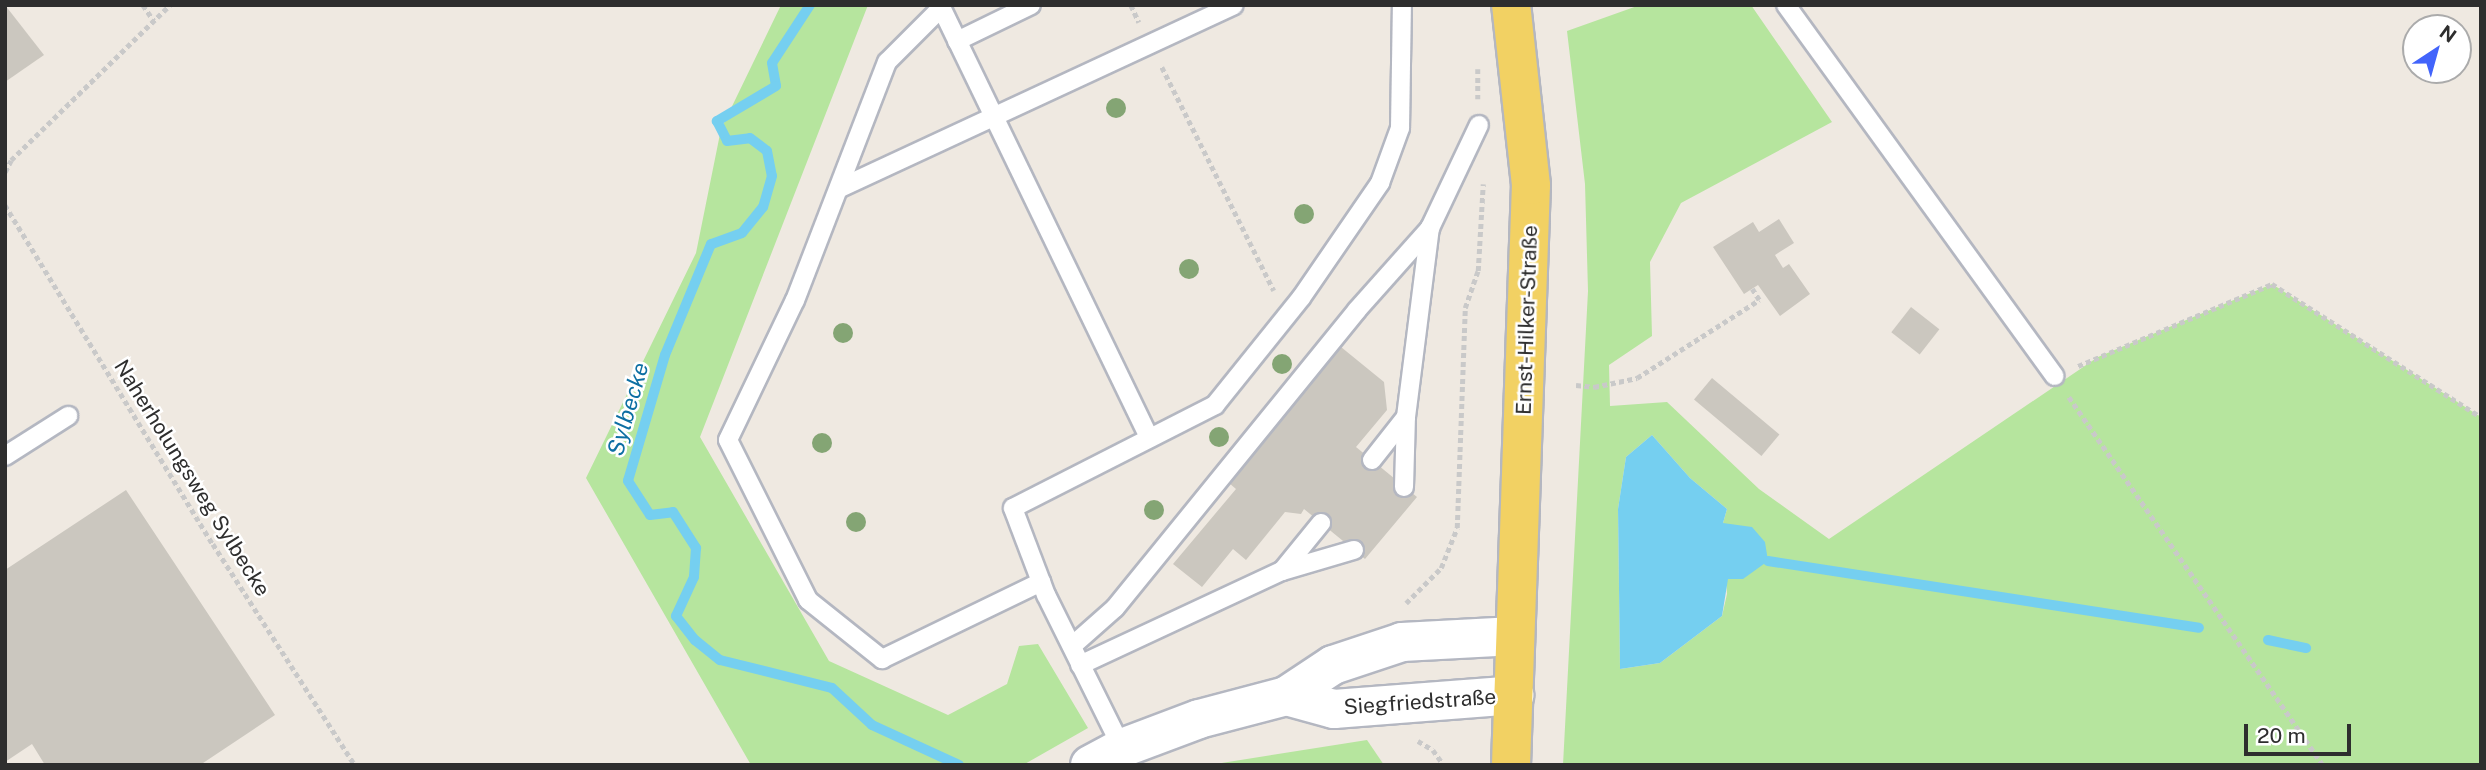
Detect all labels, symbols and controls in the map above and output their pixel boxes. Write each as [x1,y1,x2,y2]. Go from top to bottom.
north arrow [2402,14,2472,84]
text: N [2436,20,2461,47]
street label: Ernst-Hilker-Straße [1511,225,1543,415]
street label: Naherholungsweg Sylbecke [109,355,275,601]
water label: Sylbecke [602,359,654,459]
street label: Siegfriedstraße [1343,684,1497,720]
scale bar [2248,710,2355,754]
text: 20 m [2257,723,2306,748]

